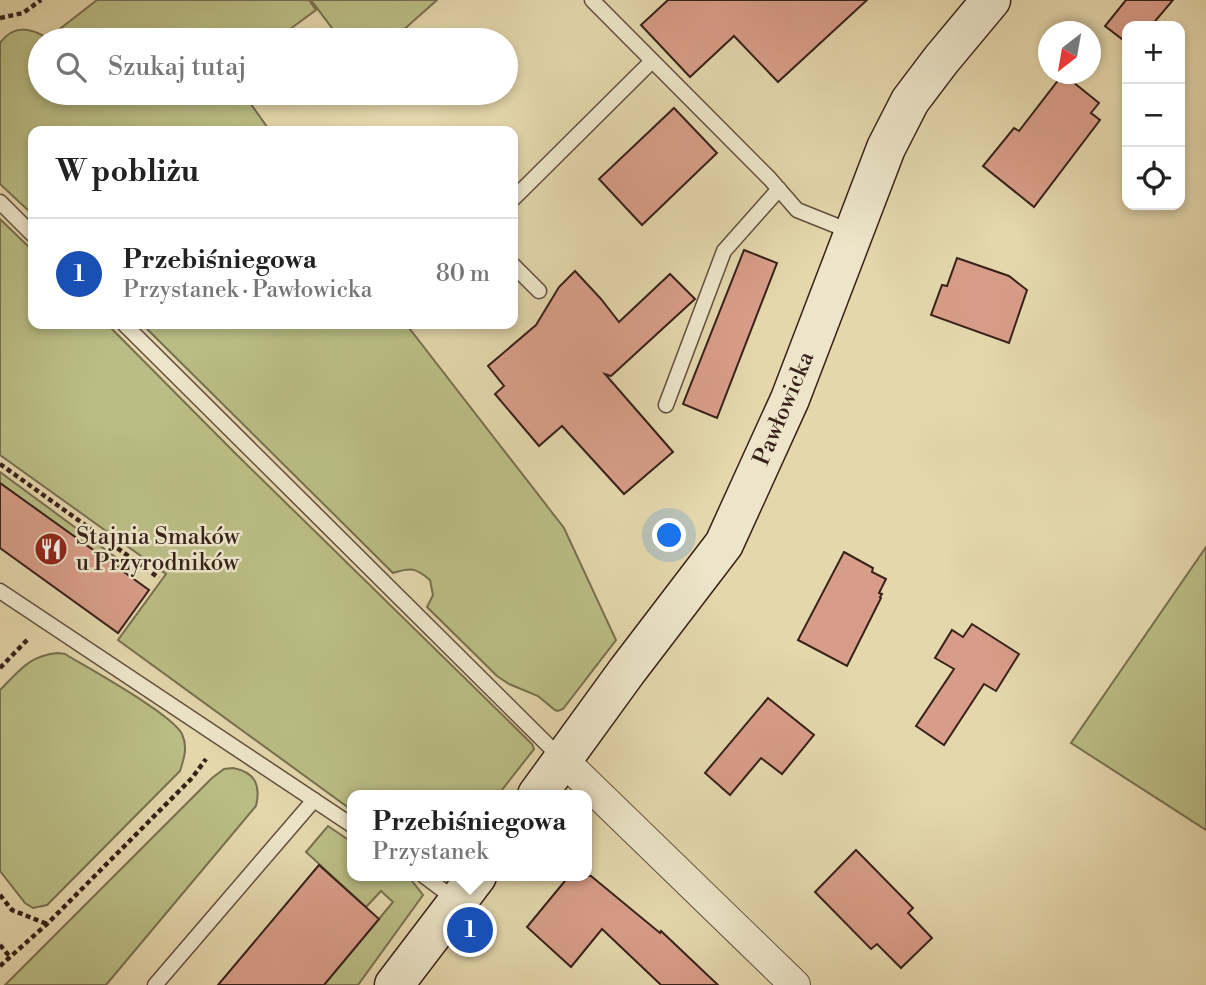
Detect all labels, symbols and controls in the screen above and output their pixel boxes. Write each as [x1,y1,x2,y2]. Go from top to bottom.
north arrow [1038,21,1101,84]
map controls [1122,21,1185,210]
button: + [1122,21,1185,84]
search box [28,28,518,105]
icon: search [52,48,90,86]
text: Szukaj tutaj [108,51,247,83]
button: − [1122,84,1185,147]
button: locate [1122,147,1185,210]
text: W pobliżu [56,153,199,191]
text: Przebiśniegowa [123,244,317,276]
text: 1 [73,260,85,288]
text: 80 m [436,260,490,288]
text: Przystanek · Pawłowicka [123,276,373,304]
street label: Pawłowicka [747,347,821,469]
your location [652,518,686,552]
place label: Stajnia Smaków u Przyrodników [76,523,241,577]
restaurant icon: Stajnia Smaków u Przyrodników [32,530,70,568]
popup [347,790,592,881]
text: Przebiśniegowa [373,806,566,838]
text: Przystanek [373,838,488,866]
pin: 1 [447,904,493,956]

